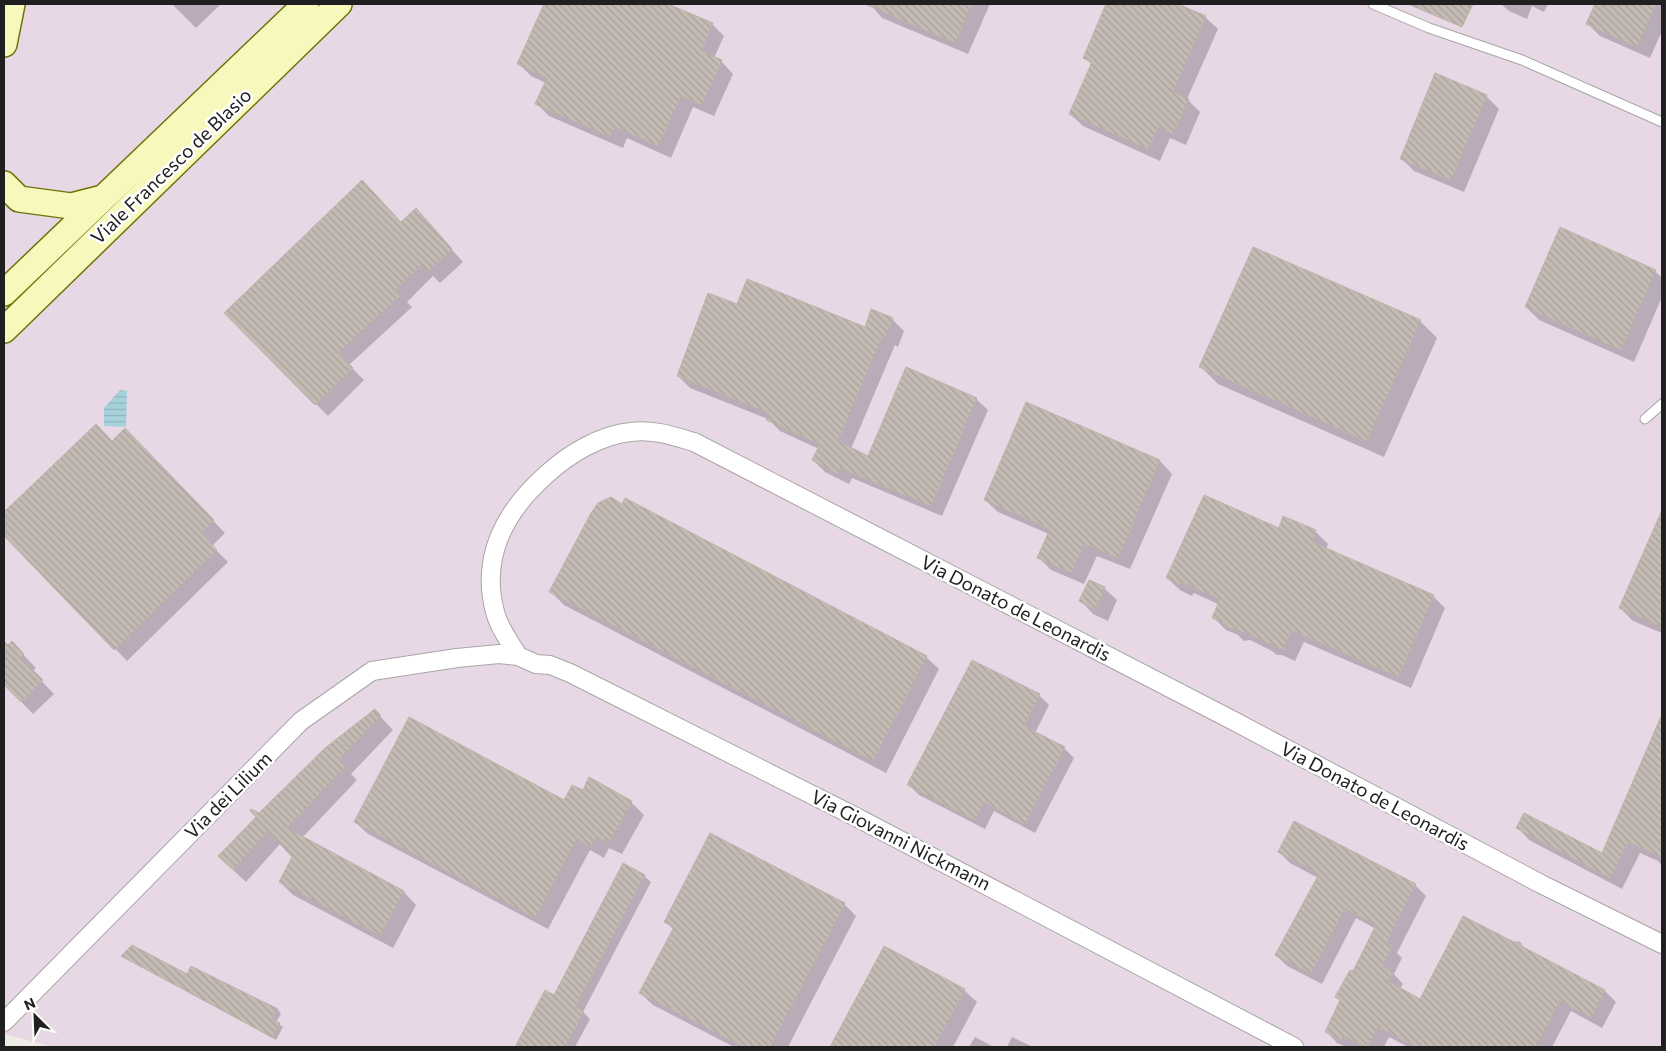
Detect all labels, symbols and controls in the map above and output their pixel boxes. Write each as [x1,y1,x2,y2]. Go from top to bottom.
street label: Viale Francesco de Blasio [86,83,256,248]
street label: Via Donato de Leonardis [918,550,1115,665]
street label: Via Donato de Leonardis [1277,736,1473,855]
street label: Via dei Lilium [179,746,276,843]
street label: Via Giovanni Nickmann [808,784,995,895]
north arrow [10,991,60,1041]
text: N [21,994,38,1014]

